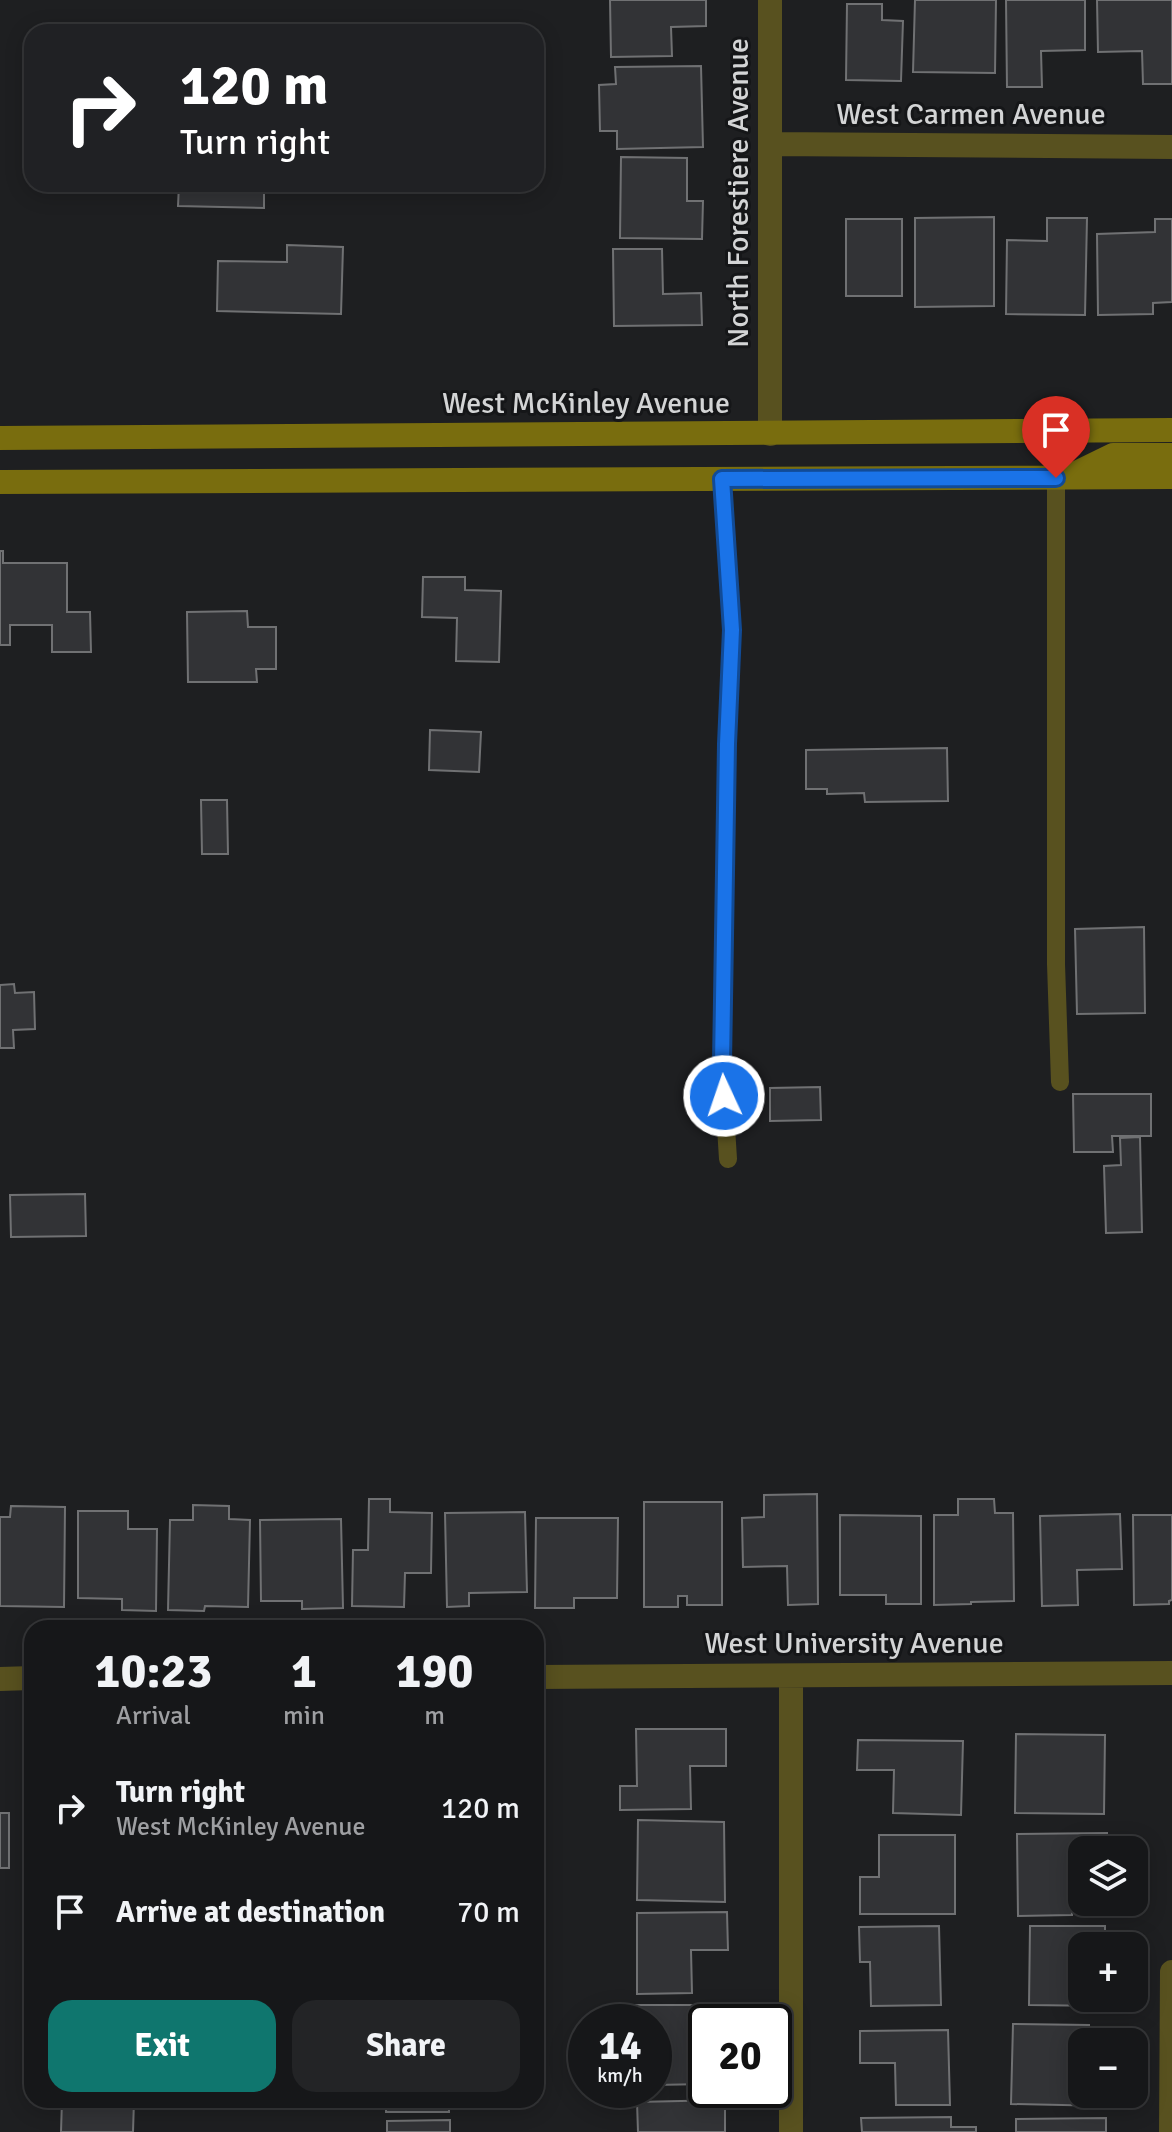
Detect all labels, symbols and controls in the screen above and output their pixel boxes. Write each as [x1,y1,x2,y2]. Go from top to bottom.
street label: North Forestiere Avenue [720,38,757,348]
text: 120 m [180,51,328,120]
icon: right [48,56,152,160]
street label: West Carmen Avenue [836,96,1106,133]
text: Turn right [180,120,330,165]
street label: West McKinley Avenue [442,385,730,422]
pin [1022,396,1090,478]
icon: arrive [1034,408,1078,452]
position arrow [682,1054,766,1138]
street label: West University Avenue [704,1625,1004,1662]
text: 10:23 [95,1642,212,1701]
text: 1 [291,1642,317,1701]
text: 190 [396,1642,473,1701]
text: Arrival [116,1700,191,1732]
text: min [283,1700,325,1732]
text: m [424,1700,445,1732]
text: Turn right [116,1774,245,1811]
icon: right [48,1786,92,1830]
text: 120 m [441,1790,520,1827]
text: West McKinley Avenue [116,1811,366,1843]
map controls [1068,1836,1148,2108]
button: layers [1068,1836,1148,1916]
icon: arrive [48,1890,92,1934]
text: Arrive at destination [116,1894,385,1931]
text: 70 m [457,1894,520,1931]
button: + [1068,1932,1148,2012]
button: Exit [48,2000,276,2092]
button: Share [292,2000,520,2092]
speed limit sign: 20 [688,2004,792,2108]
text: 14 [598,2021,642,2071]
button: − [1068,2028,1148,2108]
text: km/h [597,2063,643,2088]

